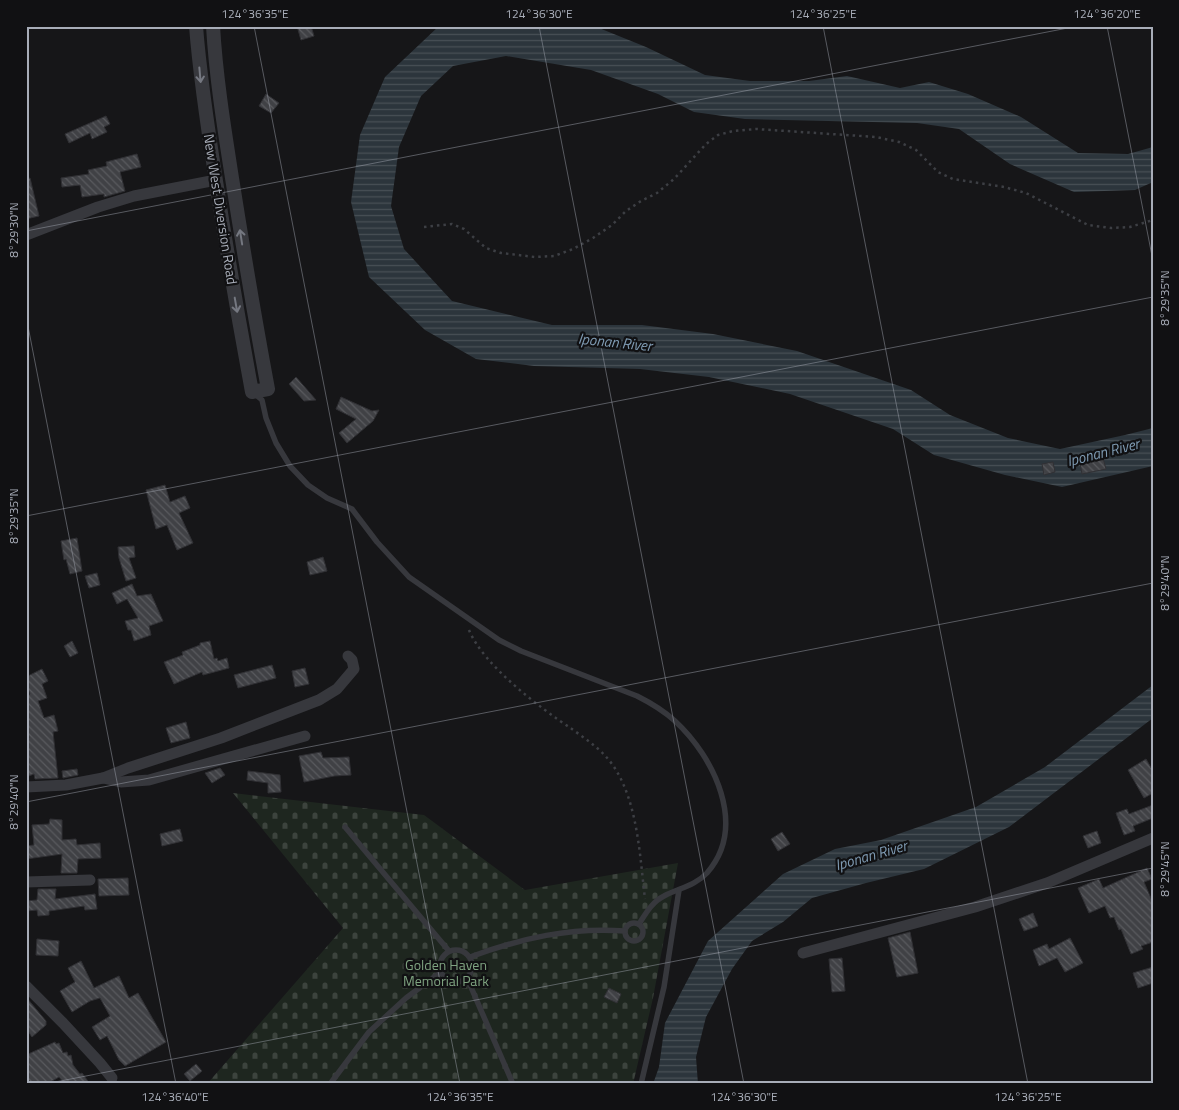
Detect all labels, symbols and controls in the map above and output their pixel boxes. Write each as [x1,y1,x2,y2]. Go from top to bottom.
text: 124°36'35"E [221,4,289,23]
text: 124°36'30"E [505,4,573,23]
text: 124°36'25"E [789,4,857,23]
text: 124°36'20"E [1073,4,1141,23]
one-way arrow [196,67,205,83]
street label: New West Diversion Road [199,132,243,286]
text: 8°29'30"N [4,202,23,258]
one-way arrow [236,230,246,246]
text: 8°29'35"N [1155,270,1174,326]
one-way arrow [232,296,242,312]
water label: Iponan River [577,327,655,358]
water label: Iponan River [1064,431,1144,472]
text: 8°29'35"N [4,488,23,544]
text: 8°29'40"N [1155,555,1174,611]
text: 8°29'40"N [4,774,23,830]
water label: Iponan River [832,833,912,876]
text: 8°29'45"N [1155,841,1174,897]
park label: Golden Haven Memorial Park [403,954,489,991]
text: 124°36'40"E [141,1087,209,1106]
text: 124°36'35"E [426,1087,494,1106]
text: 124°36'30"E [710,1087,778,1106]
text: 124°36'25"E [994,1087,1062,1106]

